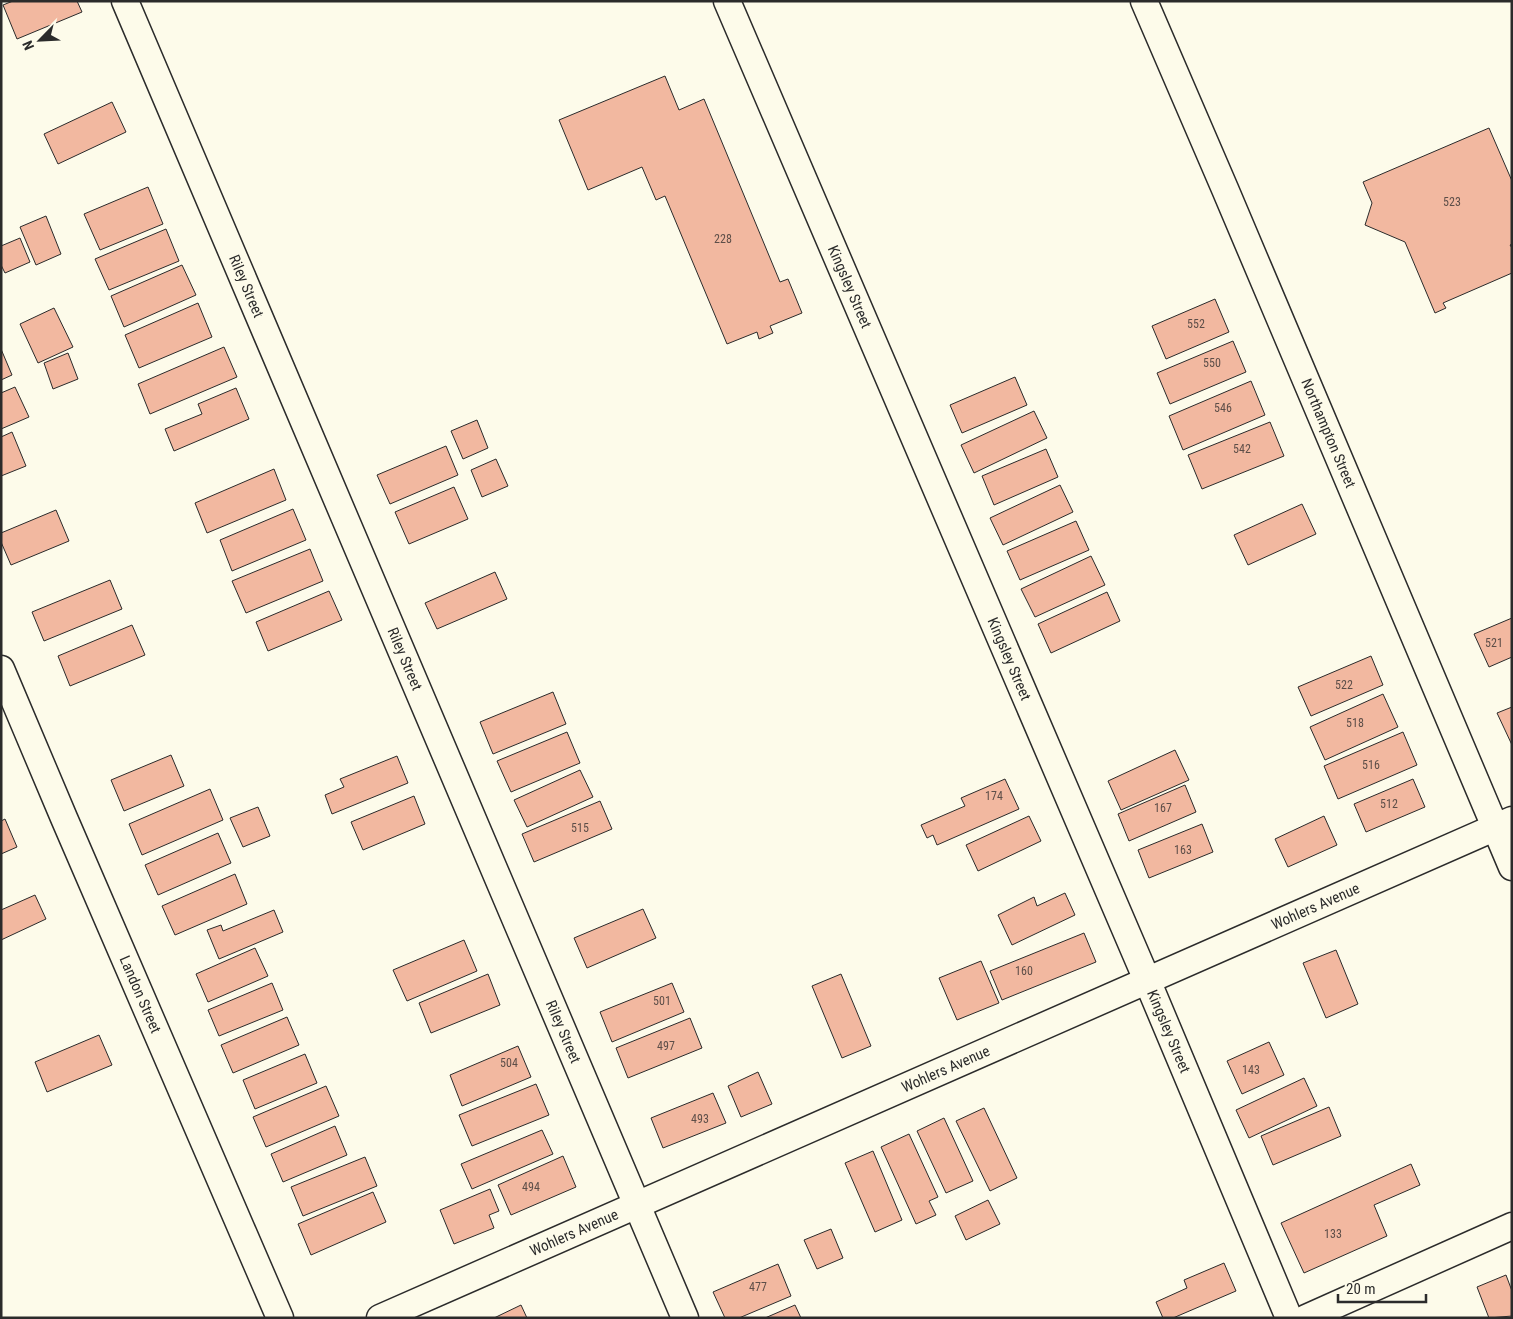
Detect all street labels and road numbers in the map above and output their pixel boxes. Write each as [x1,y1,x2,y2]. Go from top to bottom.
street label: Kingsley Street [824,243,875,331]
street label: Riley Street [225,252,268,320]
street label: Northampton Street [1297,376,1360,491]
street label: Kingsley Street [984,615,1035,703]
street label: Riley Street [383,625,426,693]
street label: Wohlers Avenue [1269,879,1362,934]
street label: Landon Street [116,953,165,1036]
street label: Kingsley Street [1143,987,1194,1076]
street label: Riley Street [542,997,585,1066]
street label: Wohlers Avenue [899,1042,993,1096]
street label: Wohlers Avenue [527,1205,621,1260]

